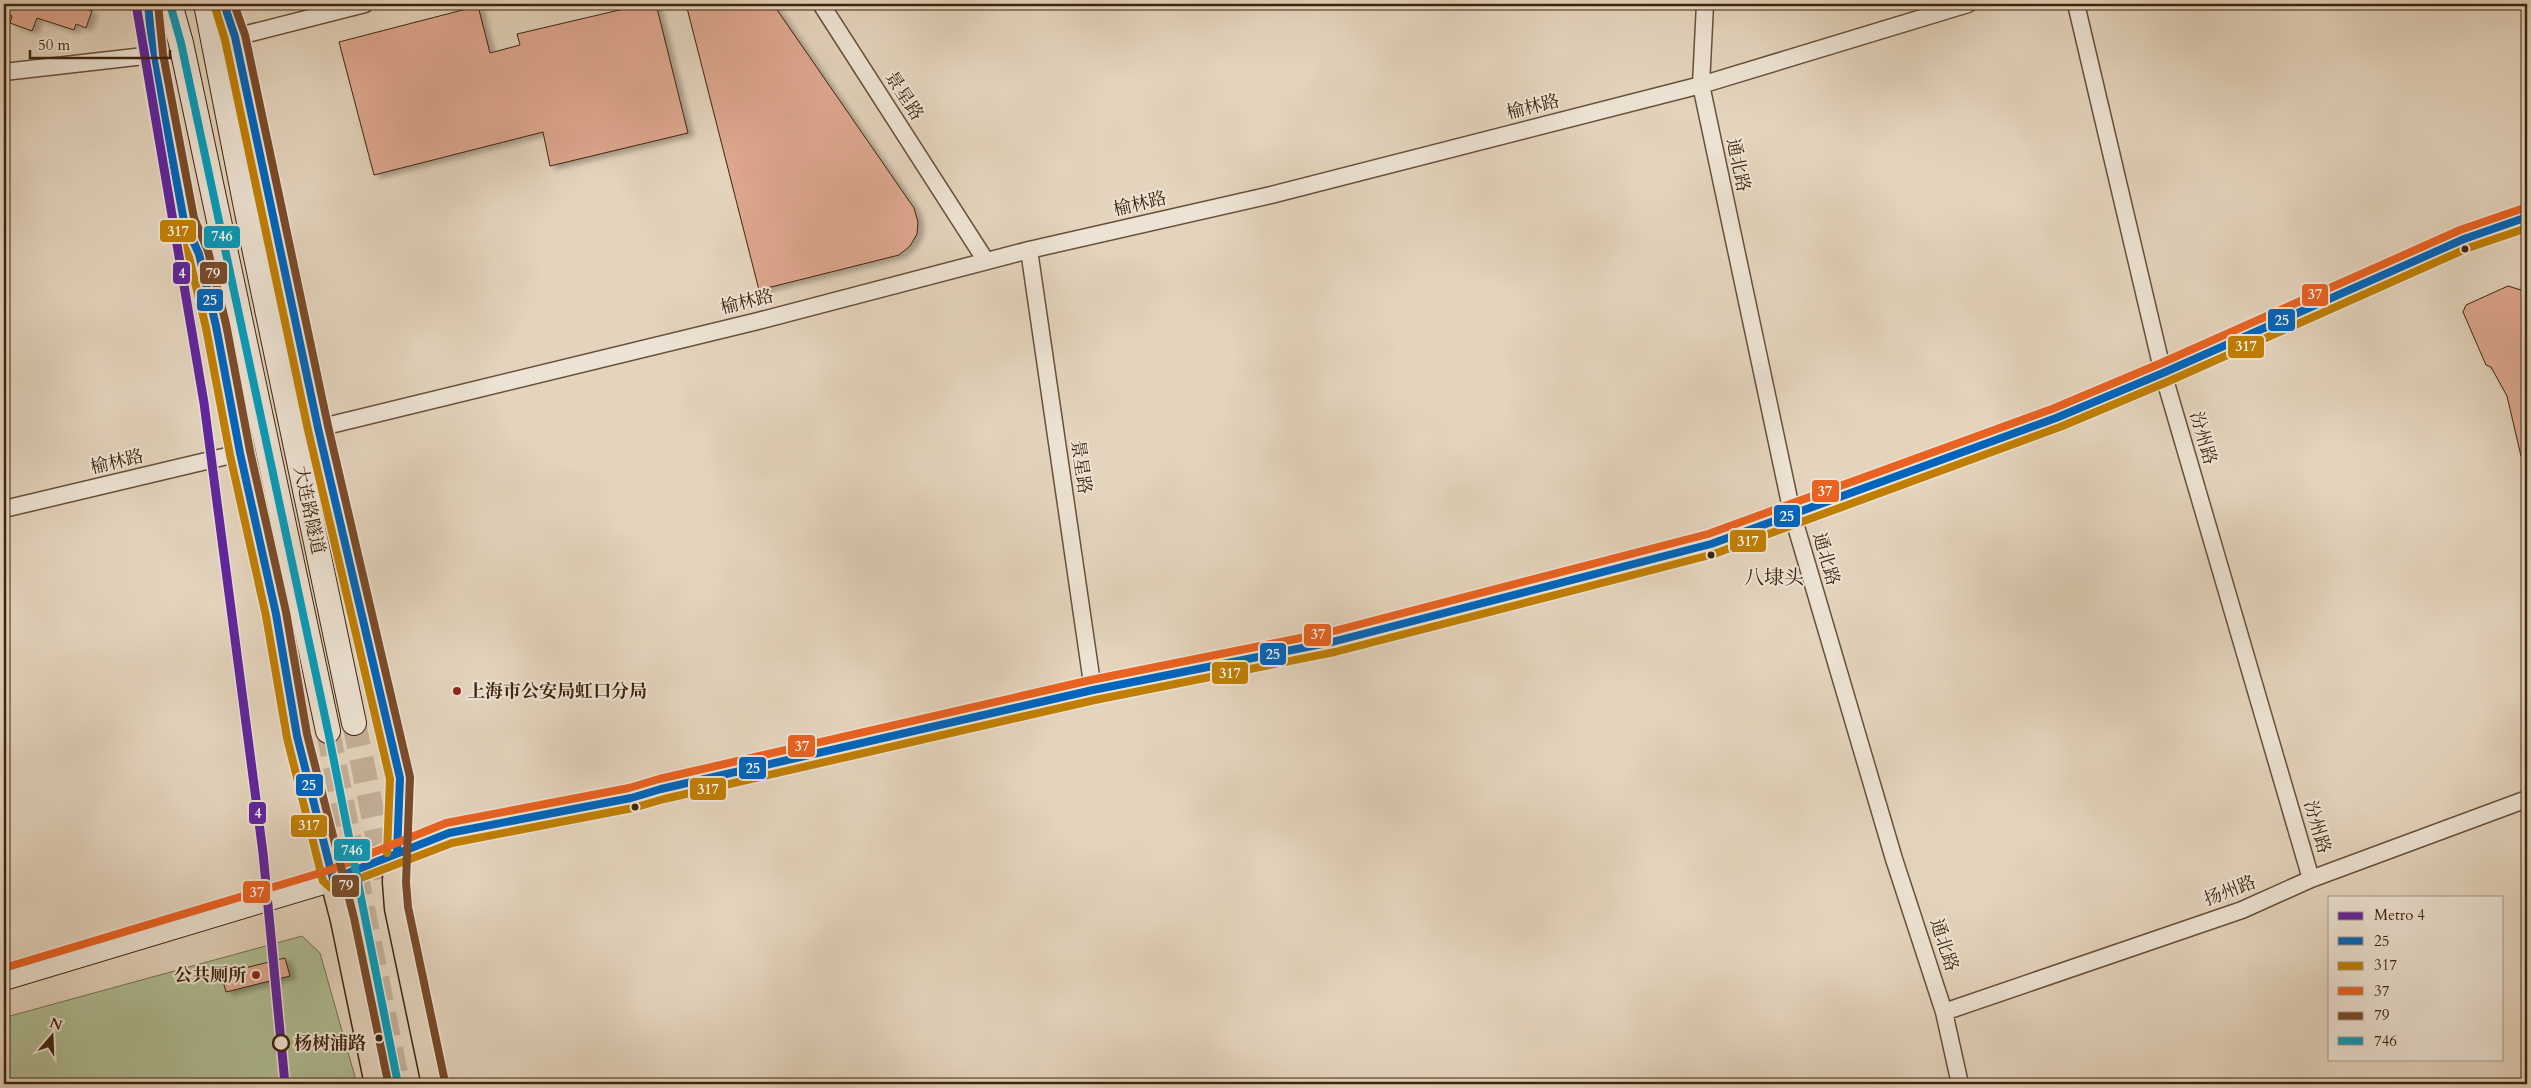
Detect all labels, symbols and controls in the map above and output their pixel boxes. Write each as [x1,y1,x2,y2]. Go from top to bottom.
scale bar [30,28,170,60]
text: 50 m [38,35,70,55]
street label: 景星路 [879,67,929,125]
street label: 榆林路 [1504,88,1562,126]
street label: 通北路 [1720,136,1756,194]
street label: 榆林路 [1111,186,1169,222]
line badge: 317 [159,219,197,243]
text: 317 [167,222,189,241]
line badge: 746 [203,225,241,249]
text: 746 [211,227,233,246]
unlabelled marker [2460,244,2470,254]
line badge: 4 [172,261,191,285]
line badge: 79 [199,261,228,285]
text: 4 [178,264,186,283]
text: 79 [206,264,220,283]
street label: 榆林路 [718,283,776,321]
line badge: 37 [2301,283,2329,307]
text: 37 [2308,285,2322,304]
line badge: 25 [196,288,224,312]
text: 25 [203,291,217,310]
line badge: 25 [2267,308,2296,332]
text: 25 [2275,311,2289,330]
line badge: 317 [2227,335,2265,359]
text: 317 [2235,337,2257,356]
street label: 汾州路 [2184,409,2222,467]
street label: 景星路 [1065,439,1097,495]
street label: 榆林路 [88,444,146,480]
street label: 大连路隧道 [287,463,331,557]
line badge: 37 [1811,479,1840,503]
text: 37 [1818,482,1832,501]
line badge: 25 [1773,504,1801,528]
text: 25 [1780,507,1794,526]
line badge: 317 [1729,529,1767,553]
street label: 通北路 [1807,530,1845,588]
text: 317 [1737,532,1759,551]
unlabelled marker [1706,550,1716,560]
district label: 八埭头 [1744,564,1804,591]
line badge: 37 [1303,623,1332,647]
text: 37 [1311,625,1325,644]
line badge: 25 [1259,642,1287,666]
text: 25 [1266,645,1280,664]
line badge: 317 [1211,661,1249,685]
text: 317 [1219,664,1241,683]
place label: 上海市公安局虹口分局 [467,679,647,704]
marker: 上海市公安局虹口分局 [451,685,463,697]
line badge: 37 [787,734,816,758]
text: 37 [795,737,809,756]
line badge: 25 [738,756,767,780]
text: 25 [746,759,760,778]
line badge: 25 [295,773,324,797]
text: 25 [302,776,316,795]
line badge: 317 [689,777,727,801]
text: 317 [697,780,719,799]
street label: 汾州路 [2298,798,2336,856]
line badge: 4 [248,801,267,825]
unlabelled marker [630,802,640,812]
text: 4 [254,804,262,823]
line badge: 317 [290,814,328,838]
text: 317 [298,816,320,835]
line badge: 746 [333,838,371,862]
text: 746 [341,841,363,860]
street label: 扬州路 [2200,870,2260,912]
line badge: 79 [331,874,360,898]
text: 79 [339,876,353,895]
line badge: 37 [242,880,271,904]
text: 37 [250,883,264,902]
legend [2328,896,2504,1060]
text: Metro 4 [2374,905,2425,925]
street label: 通北路 [1924,915,1964,975]
text: 25 [2374,931,2389,951]
text: 317 [2374,955,2397,975]
place label: 公共厕所 [174,963,247,988]
marker: 公共厕所 [250,969,262,981]
text: 37 [2374,981,2390,1001]
text: 79 [2374,1005,2390,1025]
north arrow [28,1010,78,1060]
text: N [47,1013,65,1035]
place label: 杨树浦路 [294,1031,366,1056]
text: 746 [2374,1031,2397,1051]
unlabelled marker [374,1033,384,1043]
marker: 杨树浦路 [272,1034,290,1052]

